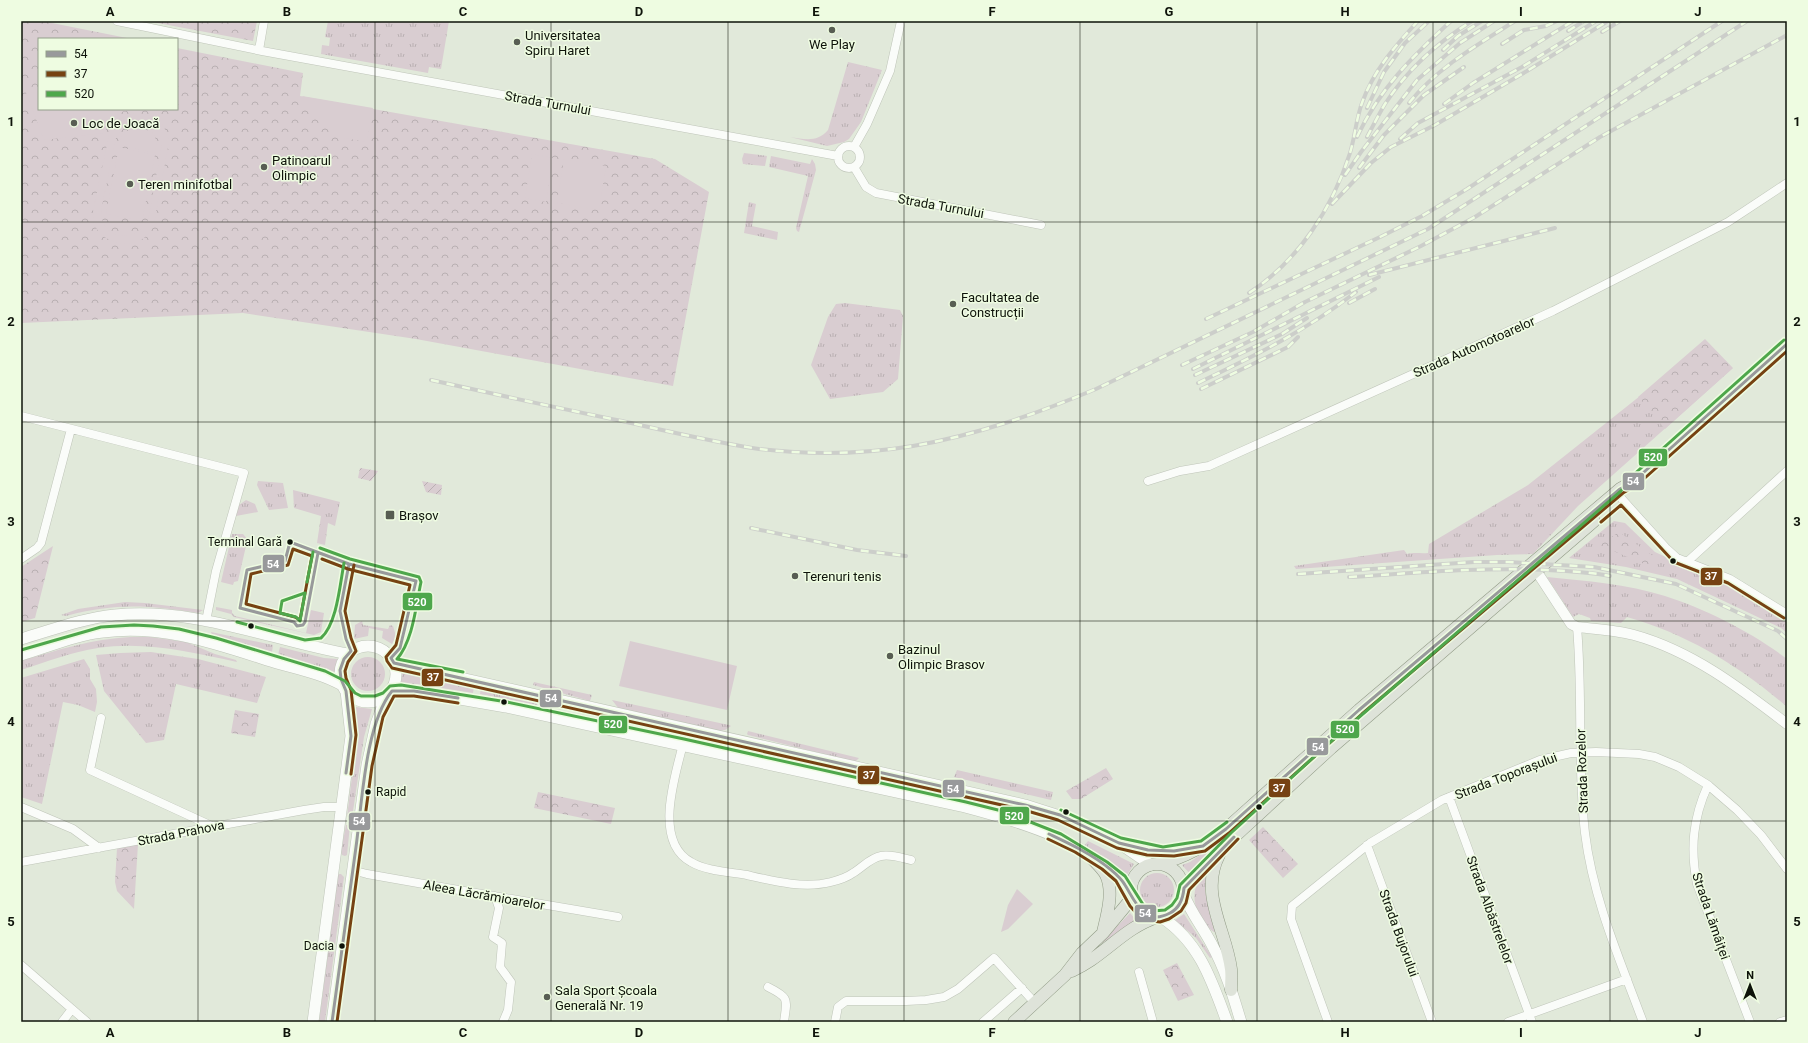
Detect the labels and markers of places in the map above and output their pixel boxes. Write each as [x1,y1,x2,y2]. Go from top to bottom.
marker: We Play [827,25,837,35]
place label: Universitatea Spiru Haret [525,28,601,58]
marker: Universitatea Spiru Haret [512,37,522,47]
place label: We Play [809,37,855,52]
place label: Loc de Joacă [82,116,159,131]
marker: Loc de Joacă [69,118,79,128]
place label: Patinoarul Olimpic [272,153,331,183]
marker: Patinoarul Olimpic [259,162,269,172]
place label: Teren minifotbal [138,177,232,192]
marker: Teren minifotbal [125,179,135,189]
place label: Facultatea de Construcții [961,290,1039,321]
marker: Facultatea de Construcții [948,299,958,309]
place label: Brașov [399,508,439,524]
marker: Brașov [384,509,396,521]
place label: Terminal Gară [207,535,282,549]
marker: Terminal Gară [285,537,295,547]
unlabelled marker [1668,556,1678,566]
place label: Terenuri tenis [803,569,882,584]
marker: Terenuri tenis [790,571,800,581]
unlabelled marker [246,621,256,631]
place label: Bazinul Olimpic Brasov [898,642,986,672]
marker: Bazinul Olimpic Brasov [885,651,895,661]
unlabelled marker [499,697,509,707]
place label: Rapid [376,785,406,799]
marker: Rapid [363,787,373,797]
unlabelled marker [1254,802,1264,812]
unlabelled marker [1061,807,1071,817]
place label: Dacia [304,939,334,953]
marker: Dacia [337,941,347,951]
place label: Sala Sport Școala Generală Nr. 19 [555,983,657,1013]
marker: Sala Sport Școala Generală Nr. 19 [542,992,552,1002]

